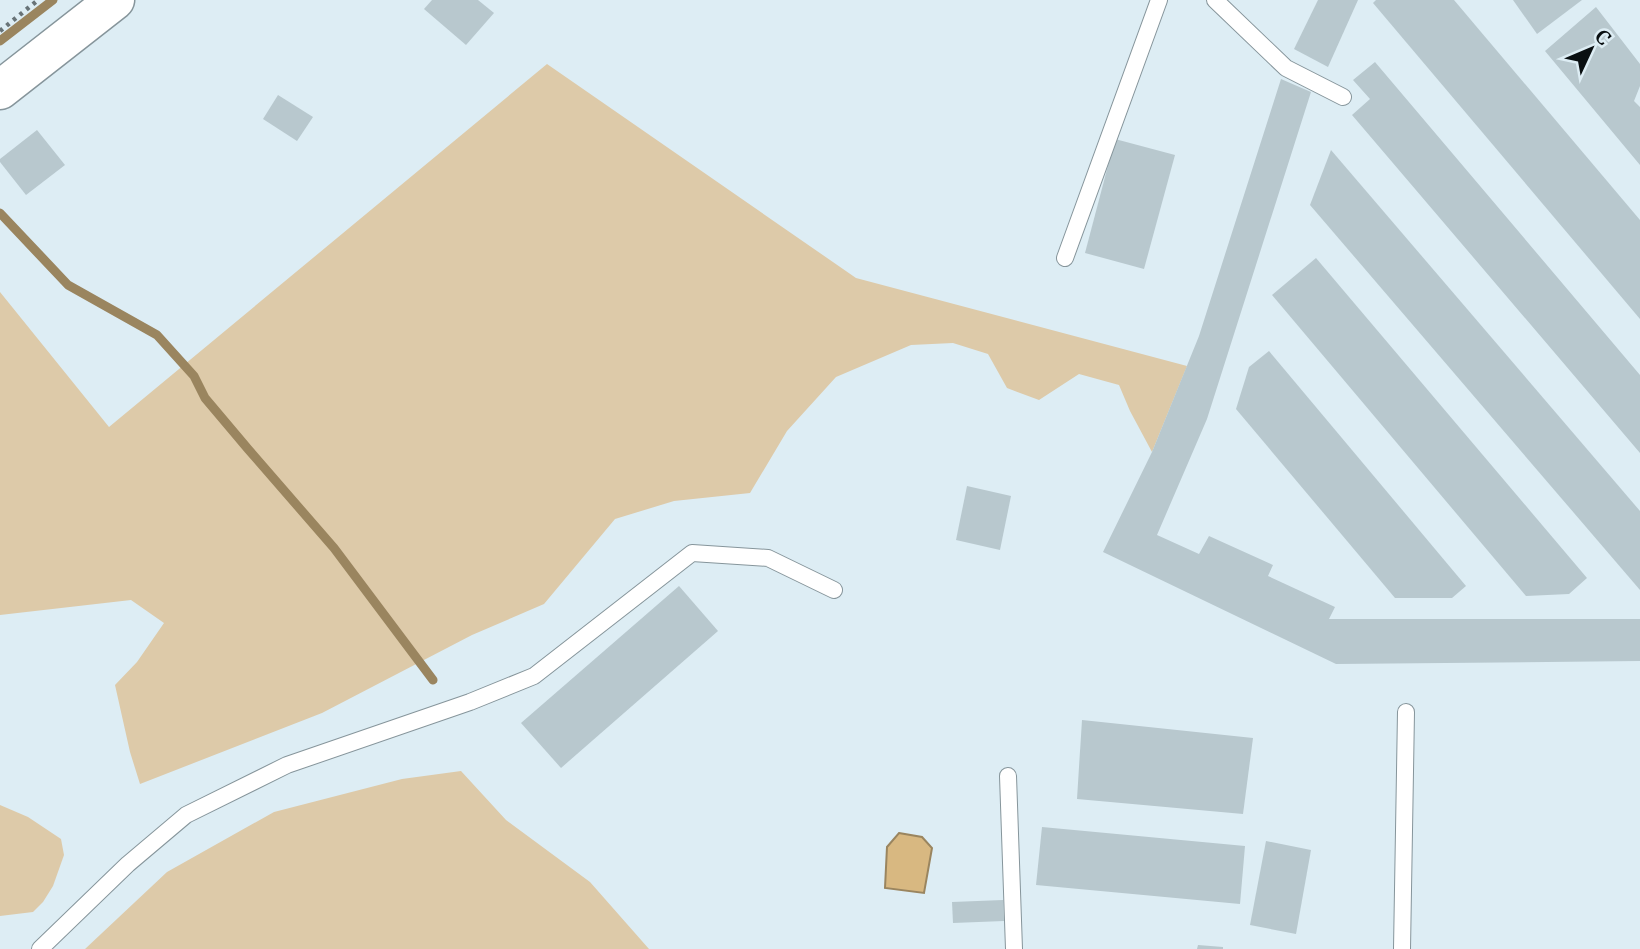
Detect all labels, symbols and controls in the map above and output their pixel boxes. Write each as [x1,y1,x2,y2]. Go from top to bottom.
north arrow [1556,14,1626,84]
text: С [1590,24,1616,50]

